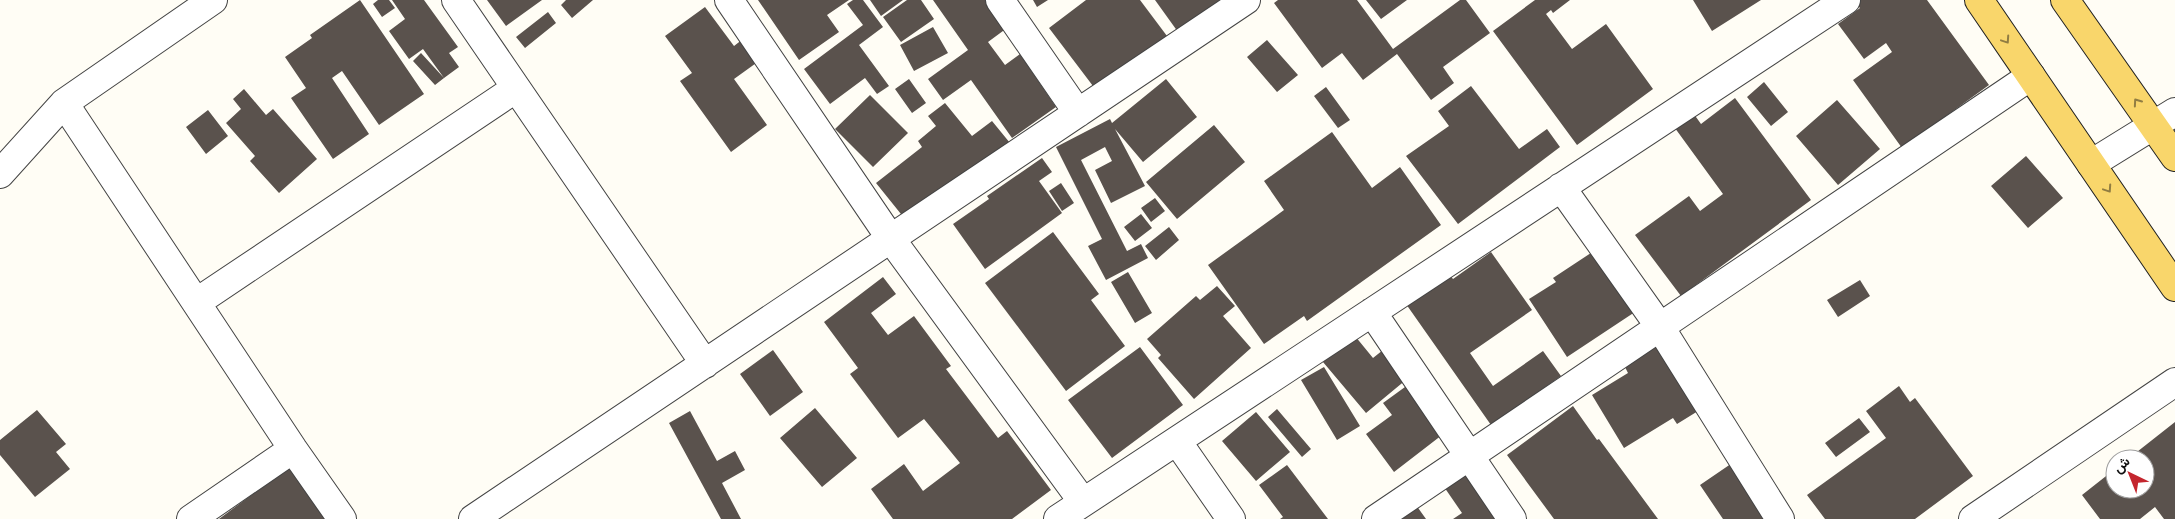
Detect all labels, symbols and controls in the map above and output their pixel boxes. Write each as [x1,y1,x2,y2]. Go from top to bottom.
one-way arrow [2000,34,2009,44]
one-way arrow [2134,98,2143,108]
one-way arrow [2102,183,2111,193]
north arrow [2105,449,2155,499]
text: ش [2110,453,2134,477]

